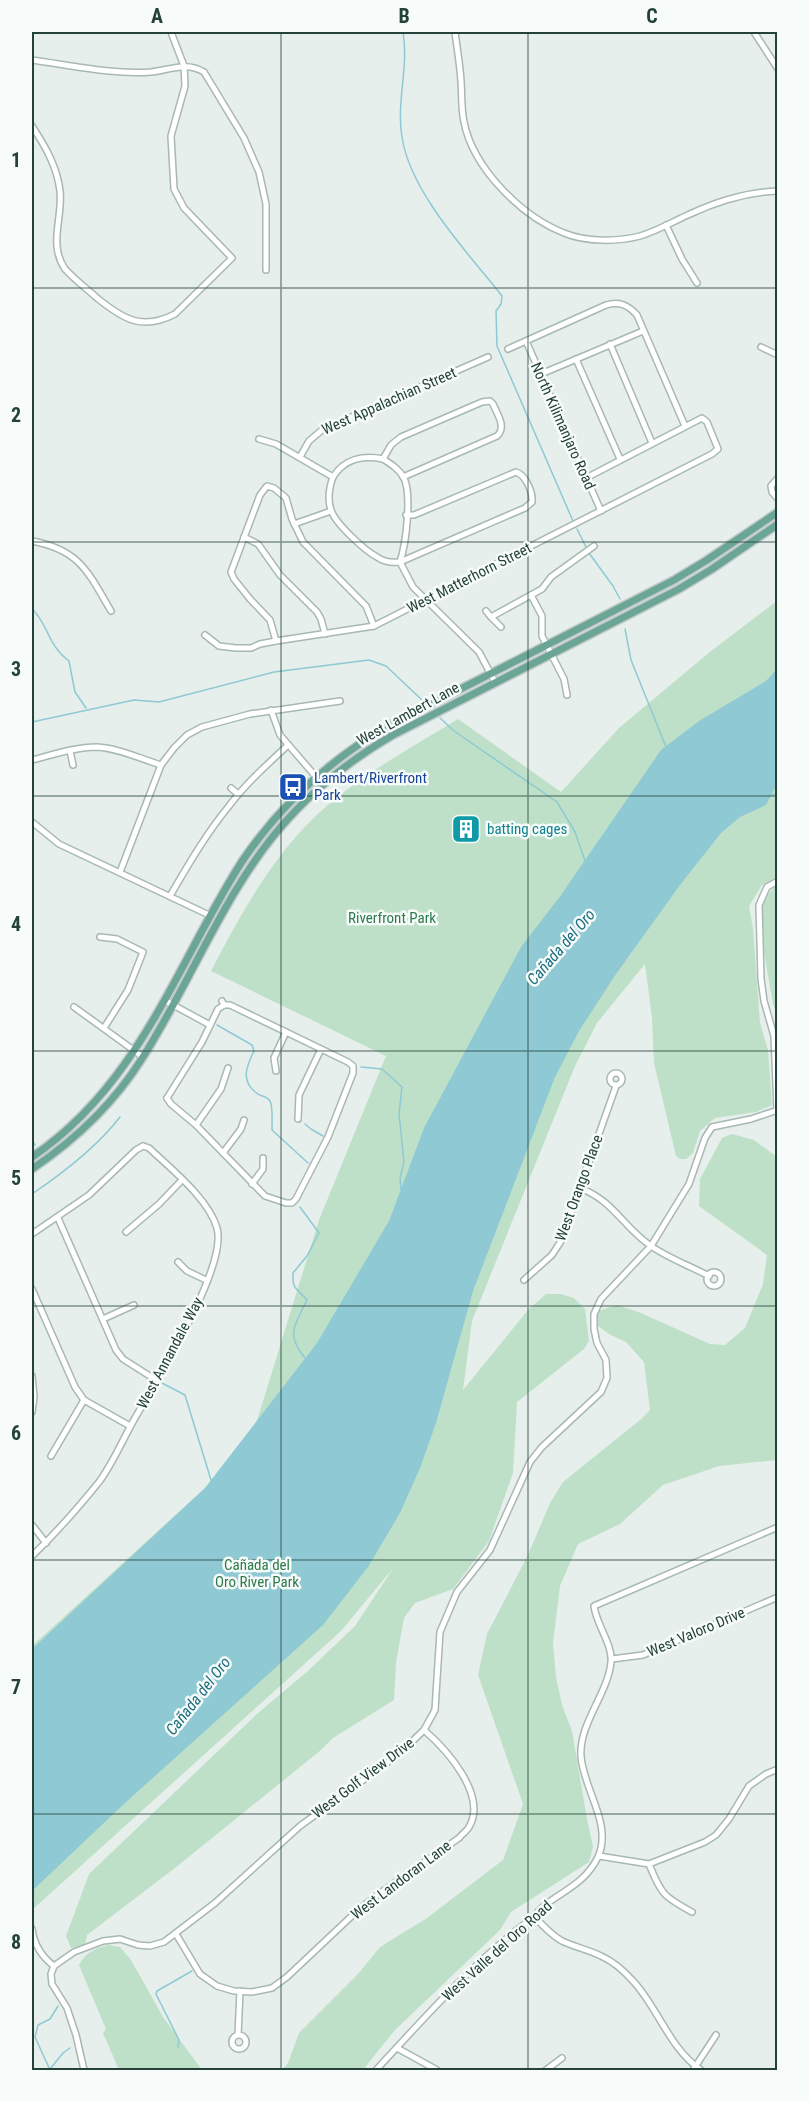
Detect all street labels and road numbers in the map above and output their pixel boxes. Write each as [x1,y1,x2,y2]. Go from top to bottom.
street label: North Kilimanjaro Road [527,360,599,492]
street label: West Appalachian Street [319,363,459,439]
street label: West Matterhorn Street [404,539,534,617]
street label: West Lambert Lane [354,678,462,750]
street label: West Orango Place [551,1132,607,1244]
street label: West Annandale Way [133,1294,207,1412]
street label: West Valoro Drive [644,1603,748,1661]
street label: West Golf View Drive [308,1734,418,1822]
street label: West Landoran Lane [348,1837,454,1923]
street label: West Valle del Oro Road [438,1897,556,2005]

